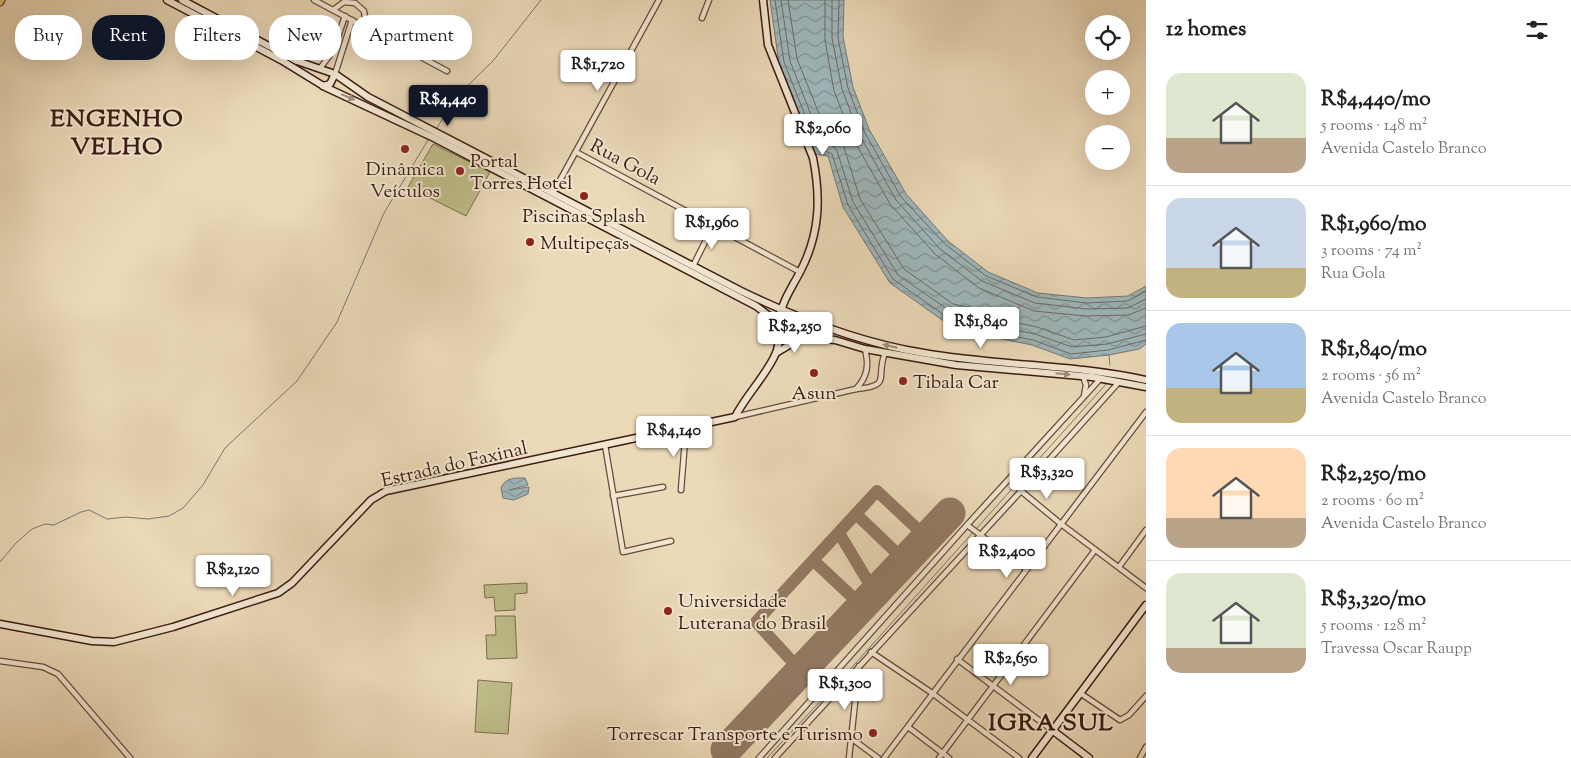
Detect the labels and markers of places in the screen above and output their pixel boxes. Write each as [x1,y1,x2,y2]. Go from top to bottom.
pin: R$1,720 [552,49,644,92]
pin: R$4,440 [402,84,494,127]
pin: R$2,060 [777,114,869,156]
marker: Dinâmica Veículos [399,143,411,155]
place label: Portal Torres Hotel [470,149,573,198]
place label: Dinâmica Veículos [366,157,445,206]
marker: Portal Torres Hotel [454,165,466,177]
marker: Piscinas Splash [578,190,590,202]
place label: Piscinas Splash [522,204,646,231]
pin: R$1,960 [666,208,758,250]
place label: Multipeças [540,231,629,258]
marker: Multipeças [524,236,536,248]
pin: R$1,840 [935,306,1027,349]
pin: R$2,250 [749,312,841,354]
marker: Asun [808,367,820,379]
place label: Tibala Car [913,370,999,397]
marker: Tibala Car [897,375,909,387]
place label: Asun [791,381,837,408]
pin: R$4,140 [628,416,720,458]
pin: R$3,320 [1001,458,1093,500]
pin: R$2,400 [961,536,1053,579]
pin: R$2,120 [187,554,279,597]
place label: Universidade Luterana do Brasil [678,589,827,638]
marker: Universidade Luterana do Brasil [662,605,674,617]
pin: R$2,650 [965,644,1057,686]
pin: R$1,300 [799,668,891,711]
place label: Torrescar Transporte e Turismo [607,722,863,749]
marker: Torrescar Transporte e Turismo [867,727,879,739]

